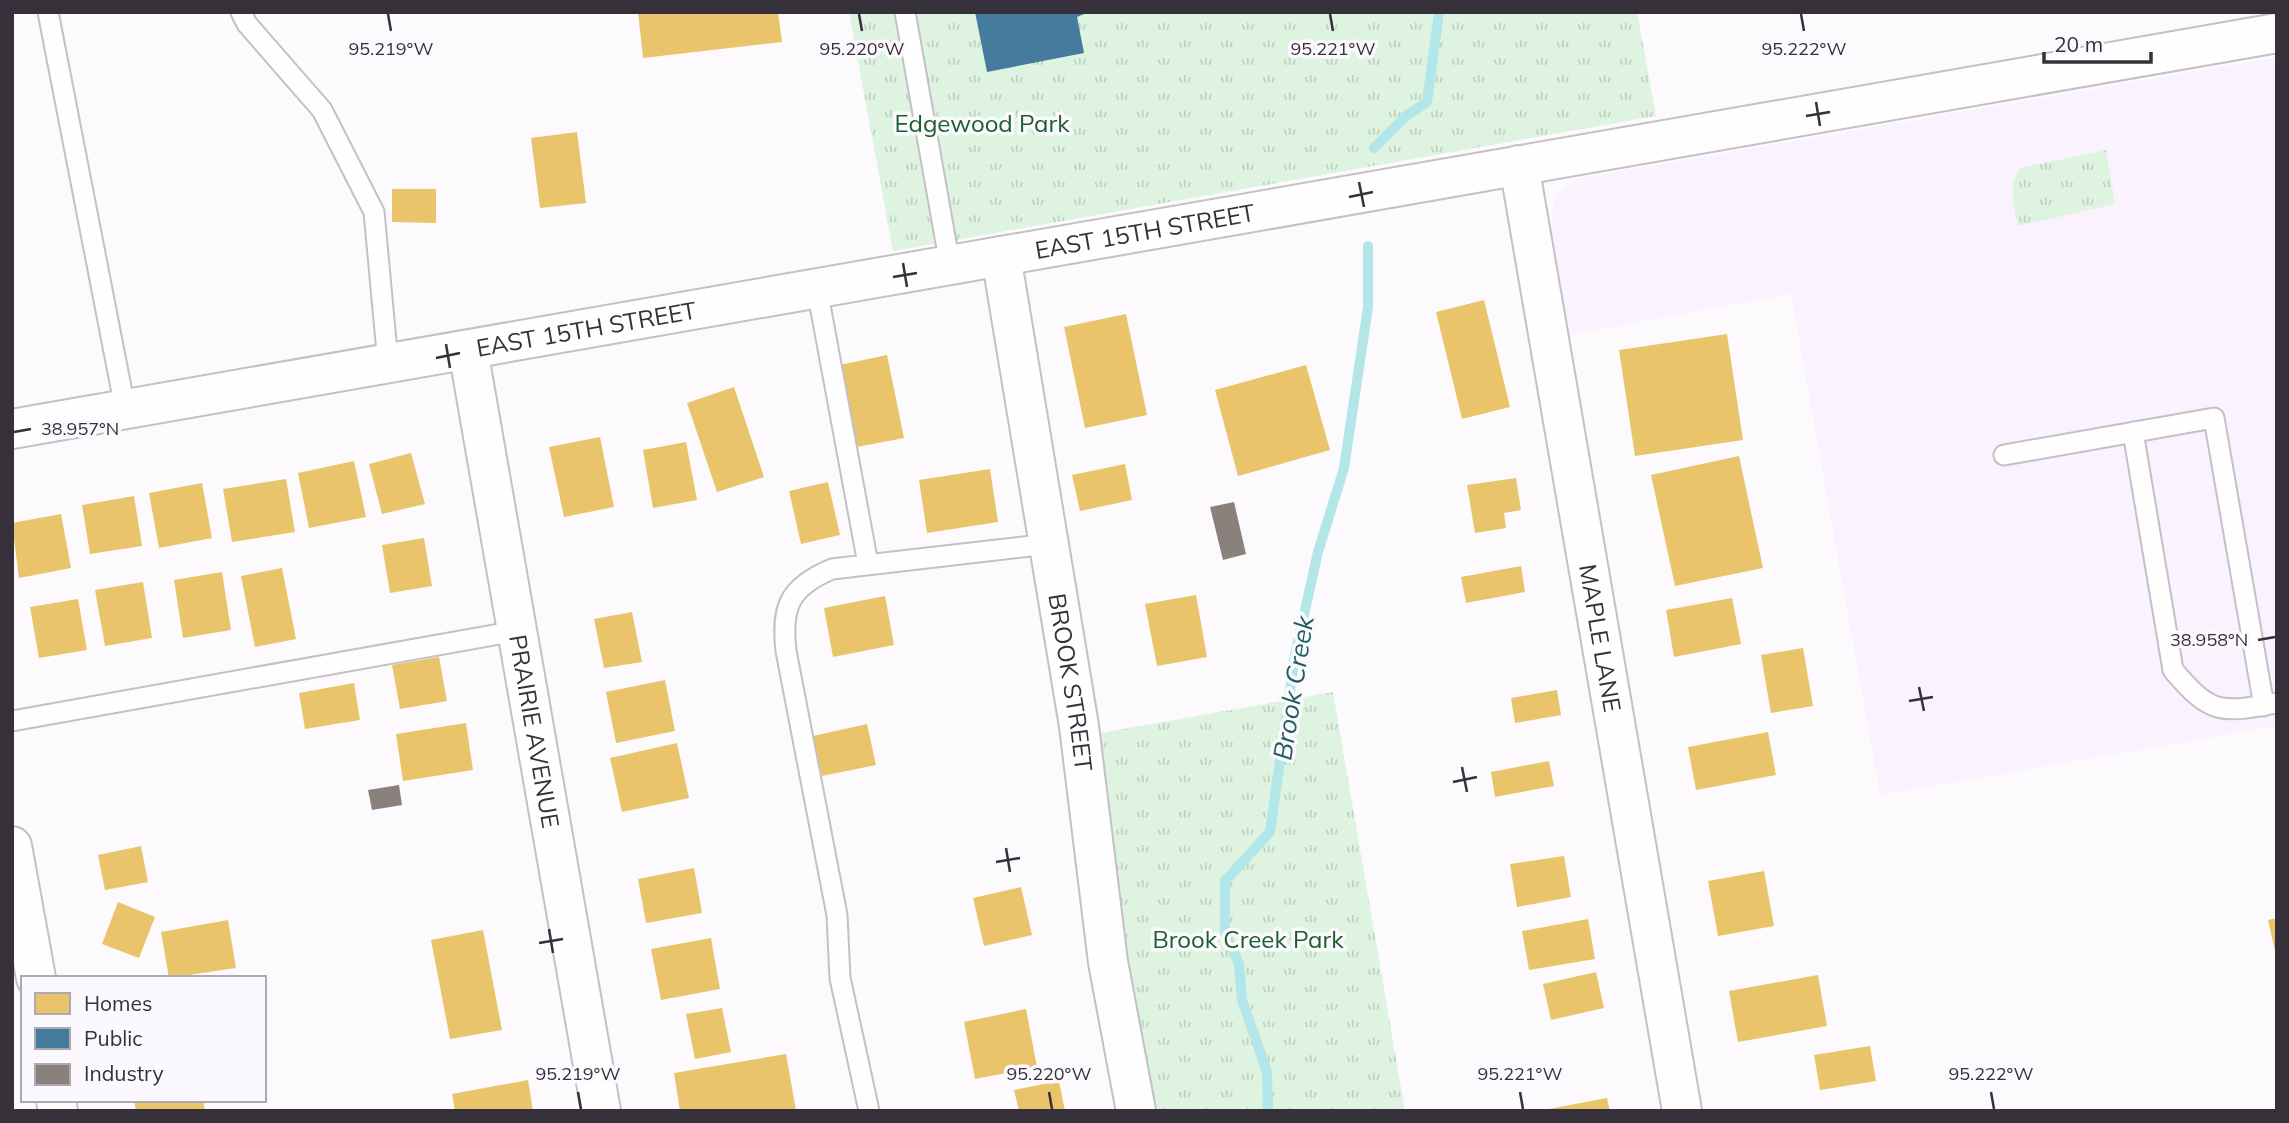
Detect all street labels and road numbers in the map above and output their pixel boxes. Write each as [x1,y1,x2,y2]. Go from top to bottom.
street label: EAST 15TH STREET [1033,197,1258,265]
street label: EAST 15TH STREET [474,295,699,363]
street label: MAPLE LANE [1573,562,1628,714]
street label: BROOK STREET [1042,591,1099,773]
street label: PRAIRIE AVENUE [503,632,566,830]

